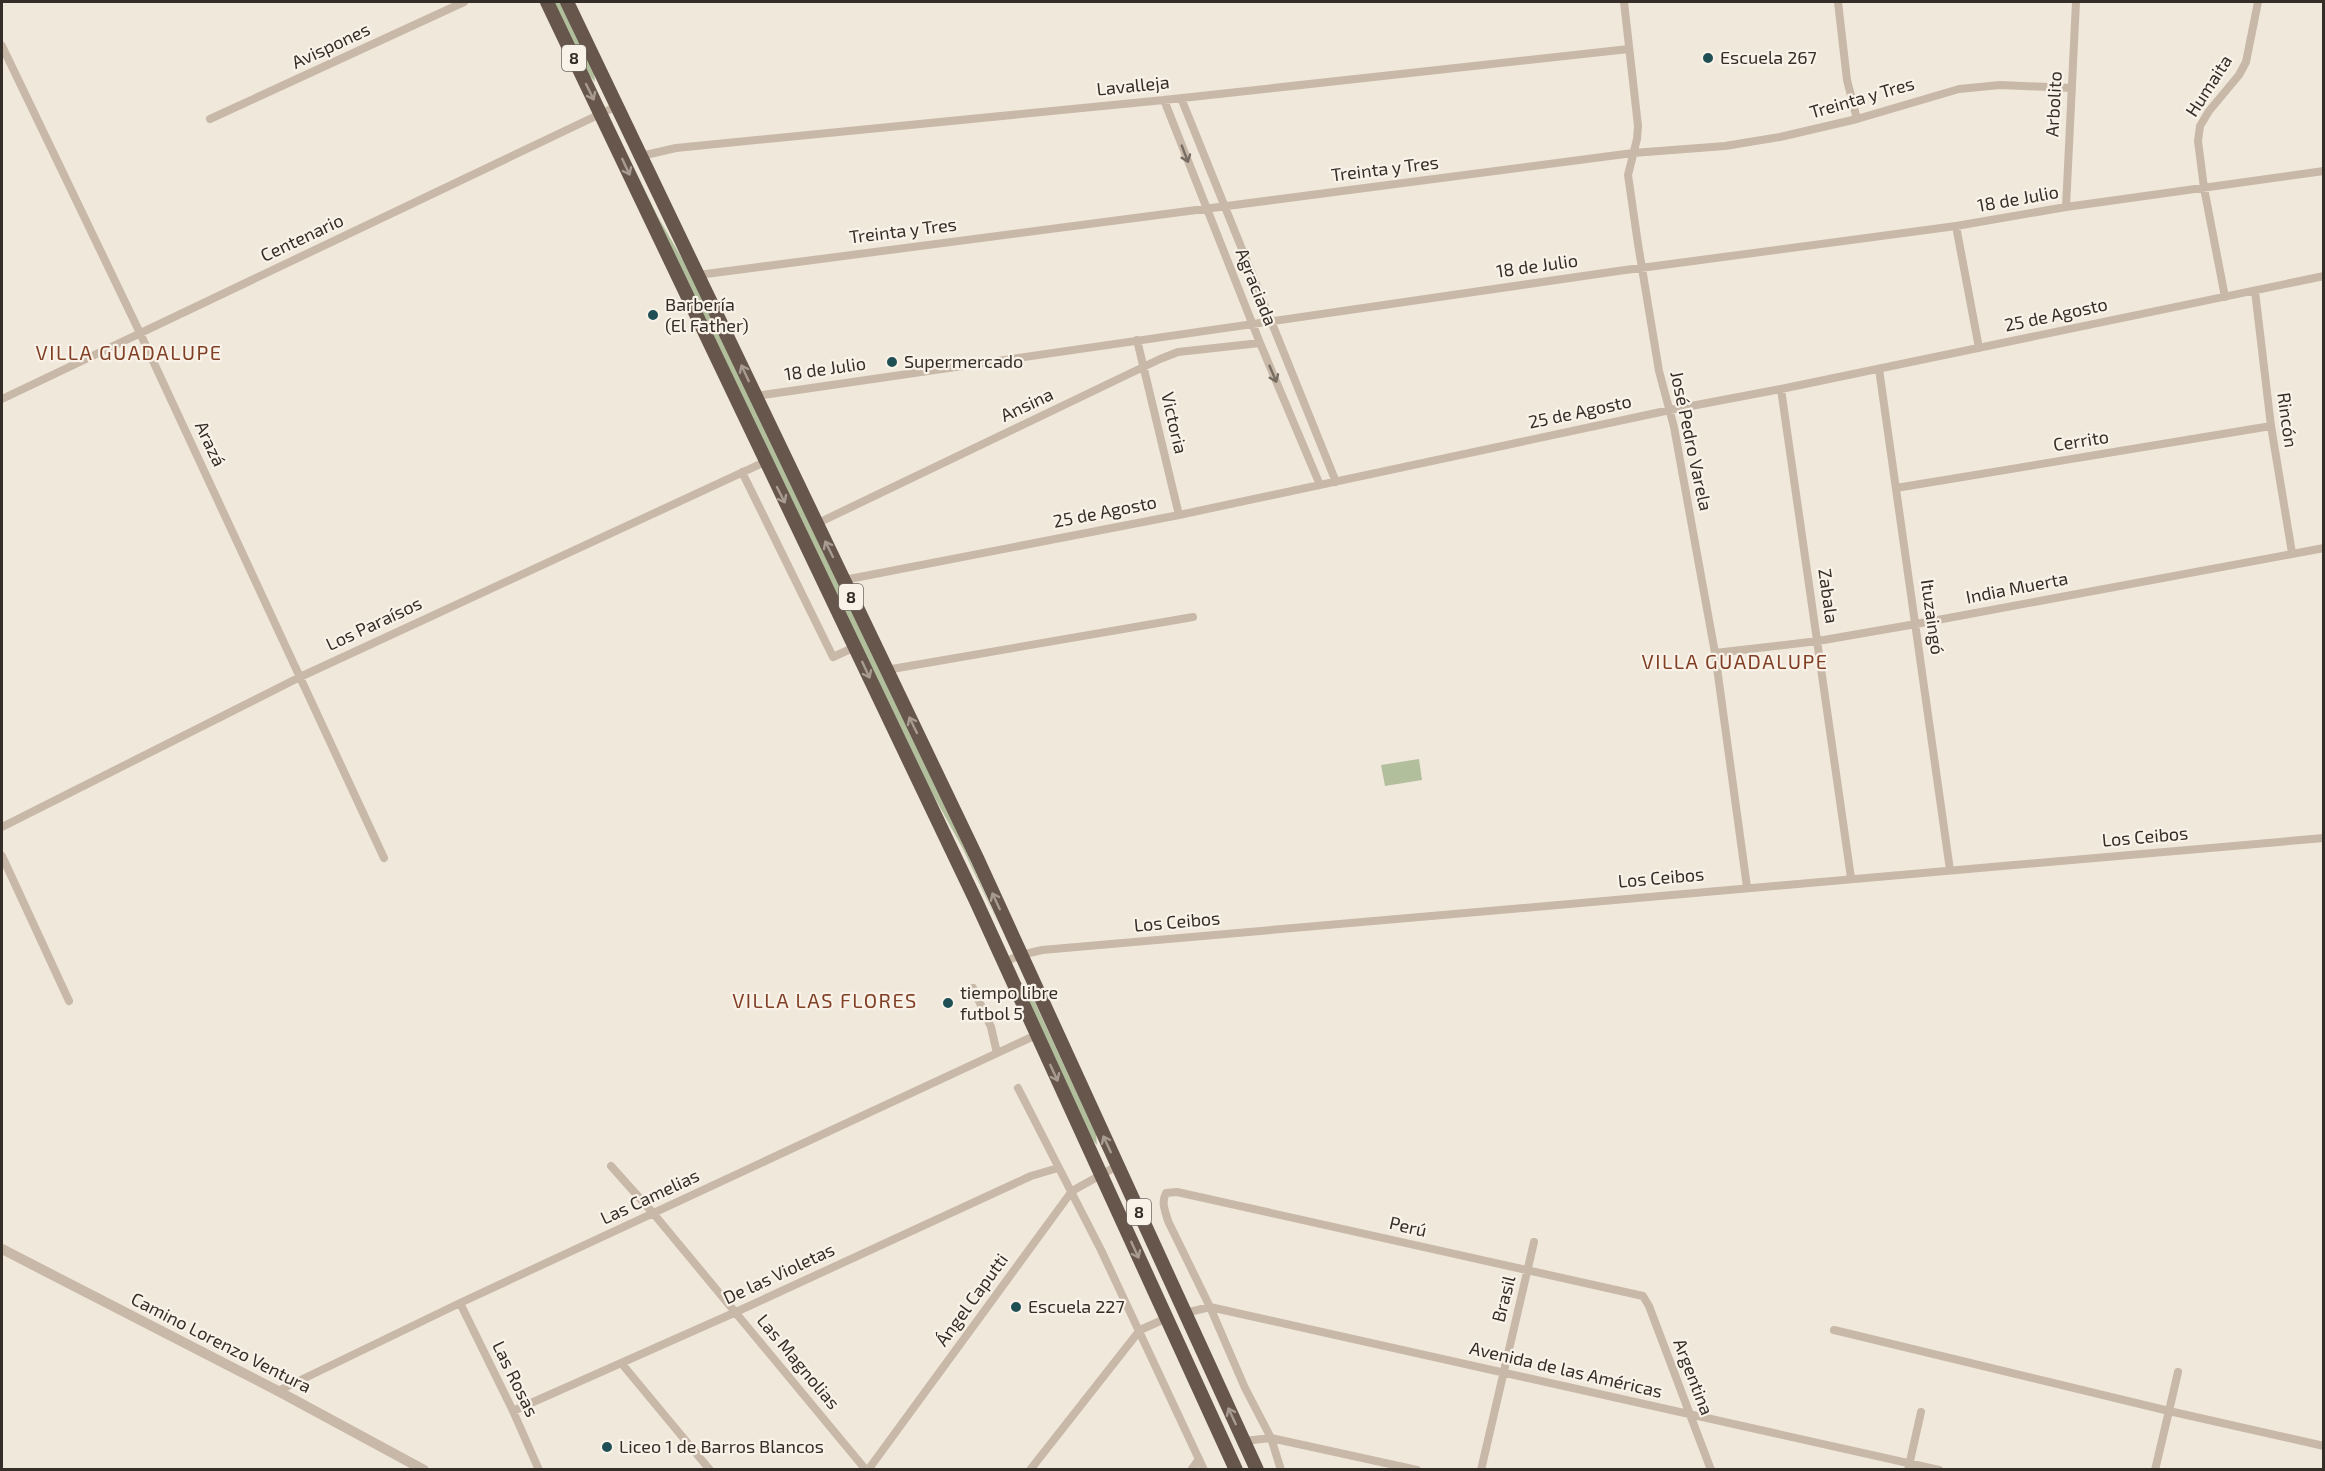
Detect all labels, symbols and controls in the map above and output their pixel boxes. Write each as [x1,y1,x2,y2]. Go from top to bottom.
street label: Avispones [288,17,373,73]
road number: 8 [562,45,586,71]
place label: Escuela 267 [1720,46,1817,68]
street label: Humaita [2180,50,2236,120]
marker: Escuela 267 [1701,51,1715,65]
street label: Lavalleja [1095,70,1170,100]
street label: Arbolito [2040,71,2066,137]
street label: Treinta y Tres [1807,72,1917,123]
one-way arrow [585,83,597,101]
one-way arrow [1181,144,1192,163]
street label: Treinta y Tres [1330,151,1440,186]
one-way arrow [621,157,633,175]
street label: 18 de Julio [1975,180,2060,216]
street label: Centenario [257,208,347,266]
street label: Treinta y Tres [848,213,958,248]
street label: Agraciada [1231,245,1282,329]
street label: 18 de Julio [1495,248,1579,282]
street label: 25 de Agosto [2002,292,2109,336]
place label: Barbería (El Father) [665,293,749,336]
marker: Barbería (El Father) [646,308,660,322]
district label: VILLA GUADALUPE [35,340,223,364]
place label: Supermercado [904,350,1023,372]
street label: 18 de Julio [783,351,867,385]
marker: Supermercado [885,355,899,369]
one-way arrow [739,365,750,383]
one-way arrow [1268,365,1279,383]
street label: José Pedro Varela [1666,369,1718,513]
street label: Ansina [997,382,1056,426]
street label: 25 de Agosto [1526,389,1633,433]
street label: Victoria [1157,390,1193,456]
street label: Rincón [2273,391,2303,449]
street label: Arazá [191,417,231,470]
street label: Cerrito [2052,425,2110,455]
one-way arrow [776,486,788,504]
street label: 25 de Agosto [1051,490,1158,532]
one-way arrow [822,541,834,559]
street label: India Muerta [1964,566,2070,608]
street label: Zabala [1814,567,1844,625]
street label: Ituzaingó [1917,578,1949,656]
road number: 8 [839,584,863,610]
street label: Los Paraísos [322,591,425,655]
district label: VILLA GUADALUPE [1641,649,1829,673]
one-way arrow [861,661,873,679]
one-way arrow [906,717,918,735]
street label: Los Ceibos [2101,821,2189,851]
street label: Los Ceibos [1617,862,1705,892]
one-way arrow [990,893,1002,911]
street label: Los Ceibos [1133,906,1221,936]
place label: tiempo libre futbol 5 [960,981,1058,1024]
district label: VILLA LAS FLORES [732,988,918,1012]
marker: tiempo libre futbol 5 [941,996,955,1010]
one-way arrow [1049,1064,1061,1082]
one-way arrow [1100,1135,1112,1153]
street label: Las Camelias [597,1164,703,1229]
road number: 8 [1127,1199,1151,1225]
street label: Perú [1387,1211,1429,1241]
street label: De las Violetas [719,1238,838,1308]
one-way arrow [1130,1241,1142,1259]
street label: Ángel Caputti [930,1249,1012,1350]
street label: Brasil [1487,1273,1520,1324]
street label: Camino Lorenzo Ventura [128,1287,315,1397]
place label: Escuela 227 [1028,1295,1125,1317]
marker: Escuela 227 [1009,1300,1023,1314]
street label: Las Magnolias [753,1309,845,1413]
street label: Argentina [1669,1335,1719,1418]
street label: Avenida de las Américas [1468,1336,1665,1402]
street label: Las Rosas [488,1337,544,1420]
one-way arrow [1226,1408,1238,1426]
place label: Liceo 1 de Barros Blancos [619,1435,824,1457]
marker: Liceo 1 de Barros Blancos [600,1440,614,1454]

